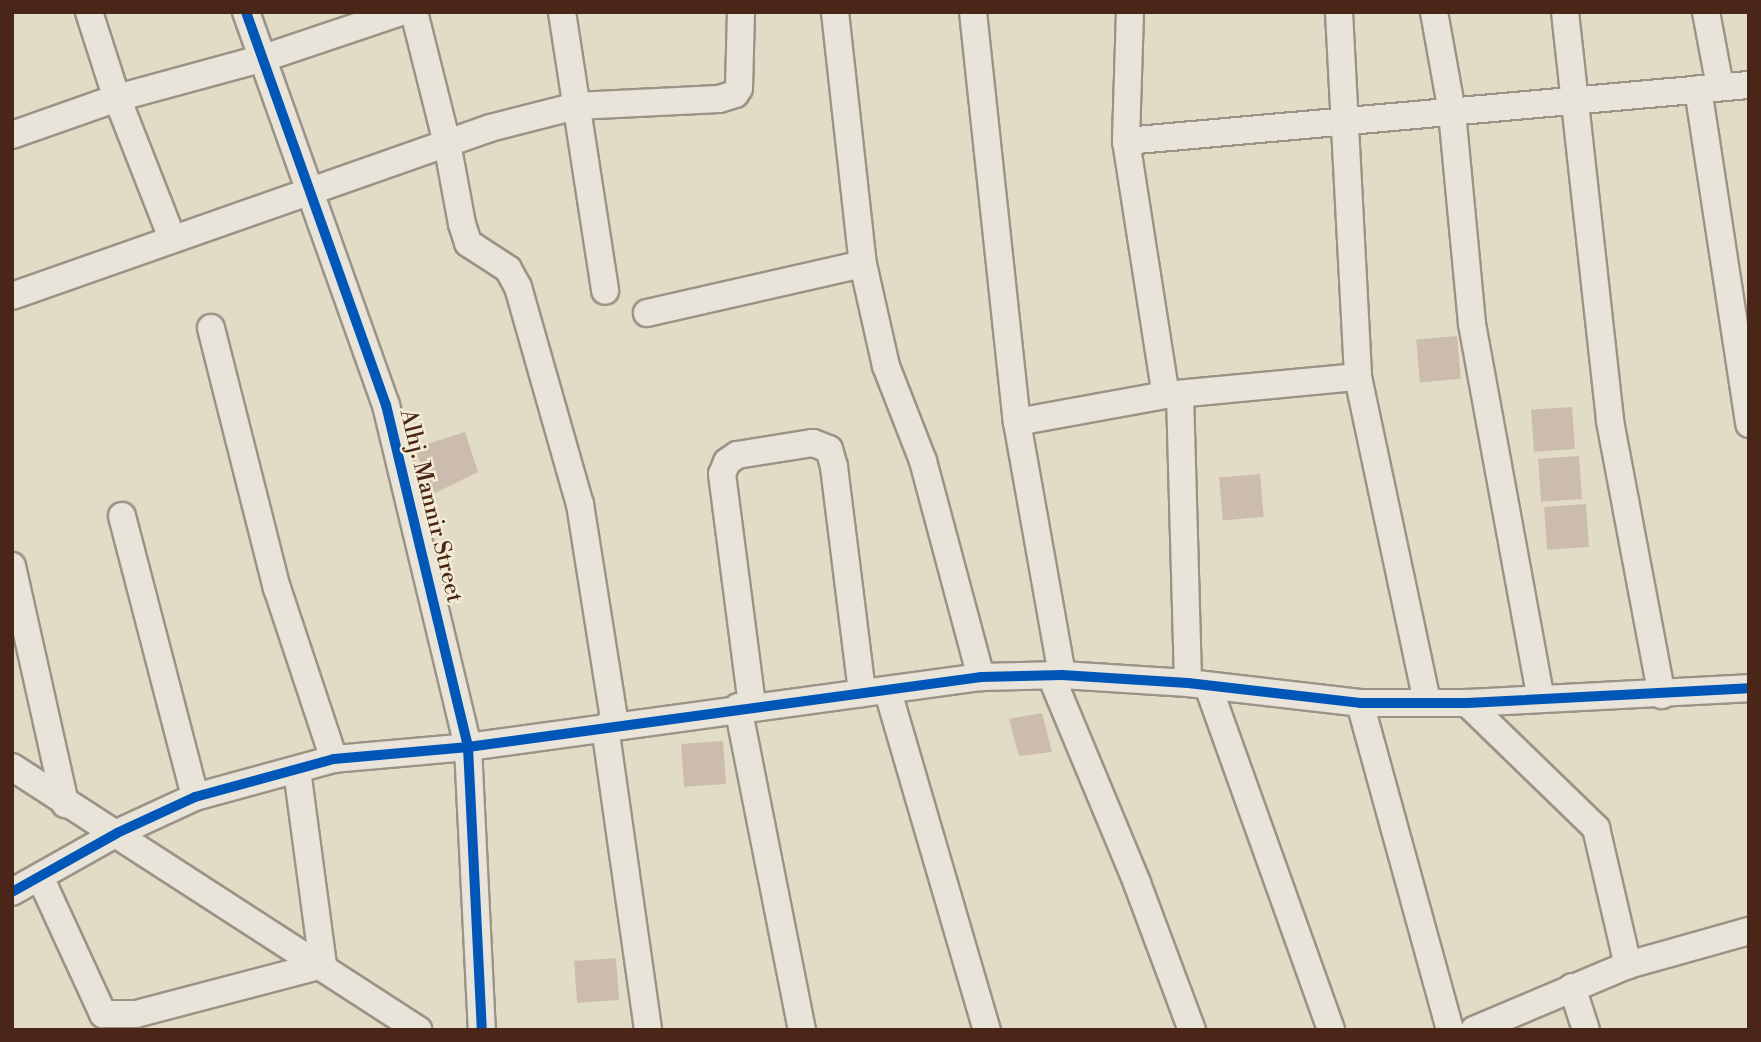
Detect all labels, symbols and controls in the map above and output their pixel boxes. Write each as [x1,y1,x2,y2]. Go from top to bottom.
street label: Alhj. Mannir Street [394,407,468,605]

